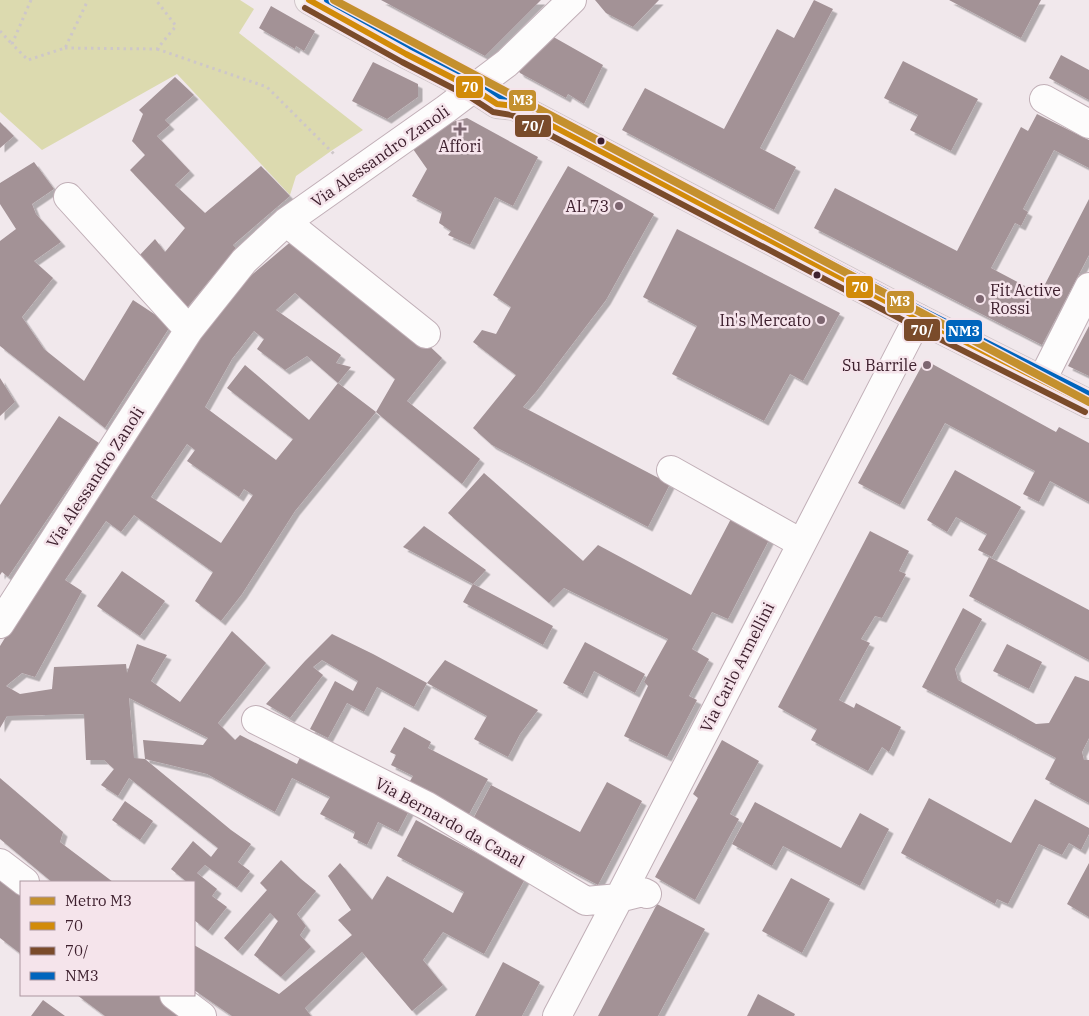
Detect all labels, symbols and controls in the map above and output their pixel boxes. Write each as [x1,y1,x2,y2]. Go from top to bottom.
line badge: 70 [455,75,484,99]
text: 70 [462,78,478,96]
line badge: M3 [508,89,537,112]
text: M3 [513,91,533,109]
street label: Via Alessandro Zanoli [307,101,453,211]
line badge: 70/ [514,114,552,138]
text: 70/ [522,117,544,135]
marker: Affori [454,123,466,135]
place label: Affori [439,136,481,156]
unlabelled marker [596,136,606,146]
place label: AL 73 [566,196,609,216]
marker: AL 73 [613,200,625,212]
unlabelled marker [812,270,822,280]
line badge: 70 [845,275,874,299]
text: 70 [852,278,868,296]
place label: Fit Active Rossi [990,280,1061,318]
line badge: M3 [886,290,915,314]
text: M3 [890,292,910,310]
marker: Fit Active Rossi [974,293,986,305]
place label: In's Mercato [719,310,811,330]
marker: In's Mercato [815,314,827,326]
line badge: 70/ [903,318,941,342]
line badge: NM3 [945,319,983,343]
text: 70/ [911,321,933,339]
text: NM3 [948,322,980,340]
place label: Su Barrile [842,355,917,375]
marker: Su Barrile [921,359,933,371]
street label: Via Alessandro Zanoli [42,403,148,551]
street label: Via Carlo Armellini [696,599,778,735]
street label: Via Bernardo da Canal [372,773,528,871]
legend [20,881,195,996]
text: Metro M3 [65,891,132,910]
text: 70 [65,916,83,935]
text: 70/ [65,941,89,960]
text: NM3 [65,966,99,985]

